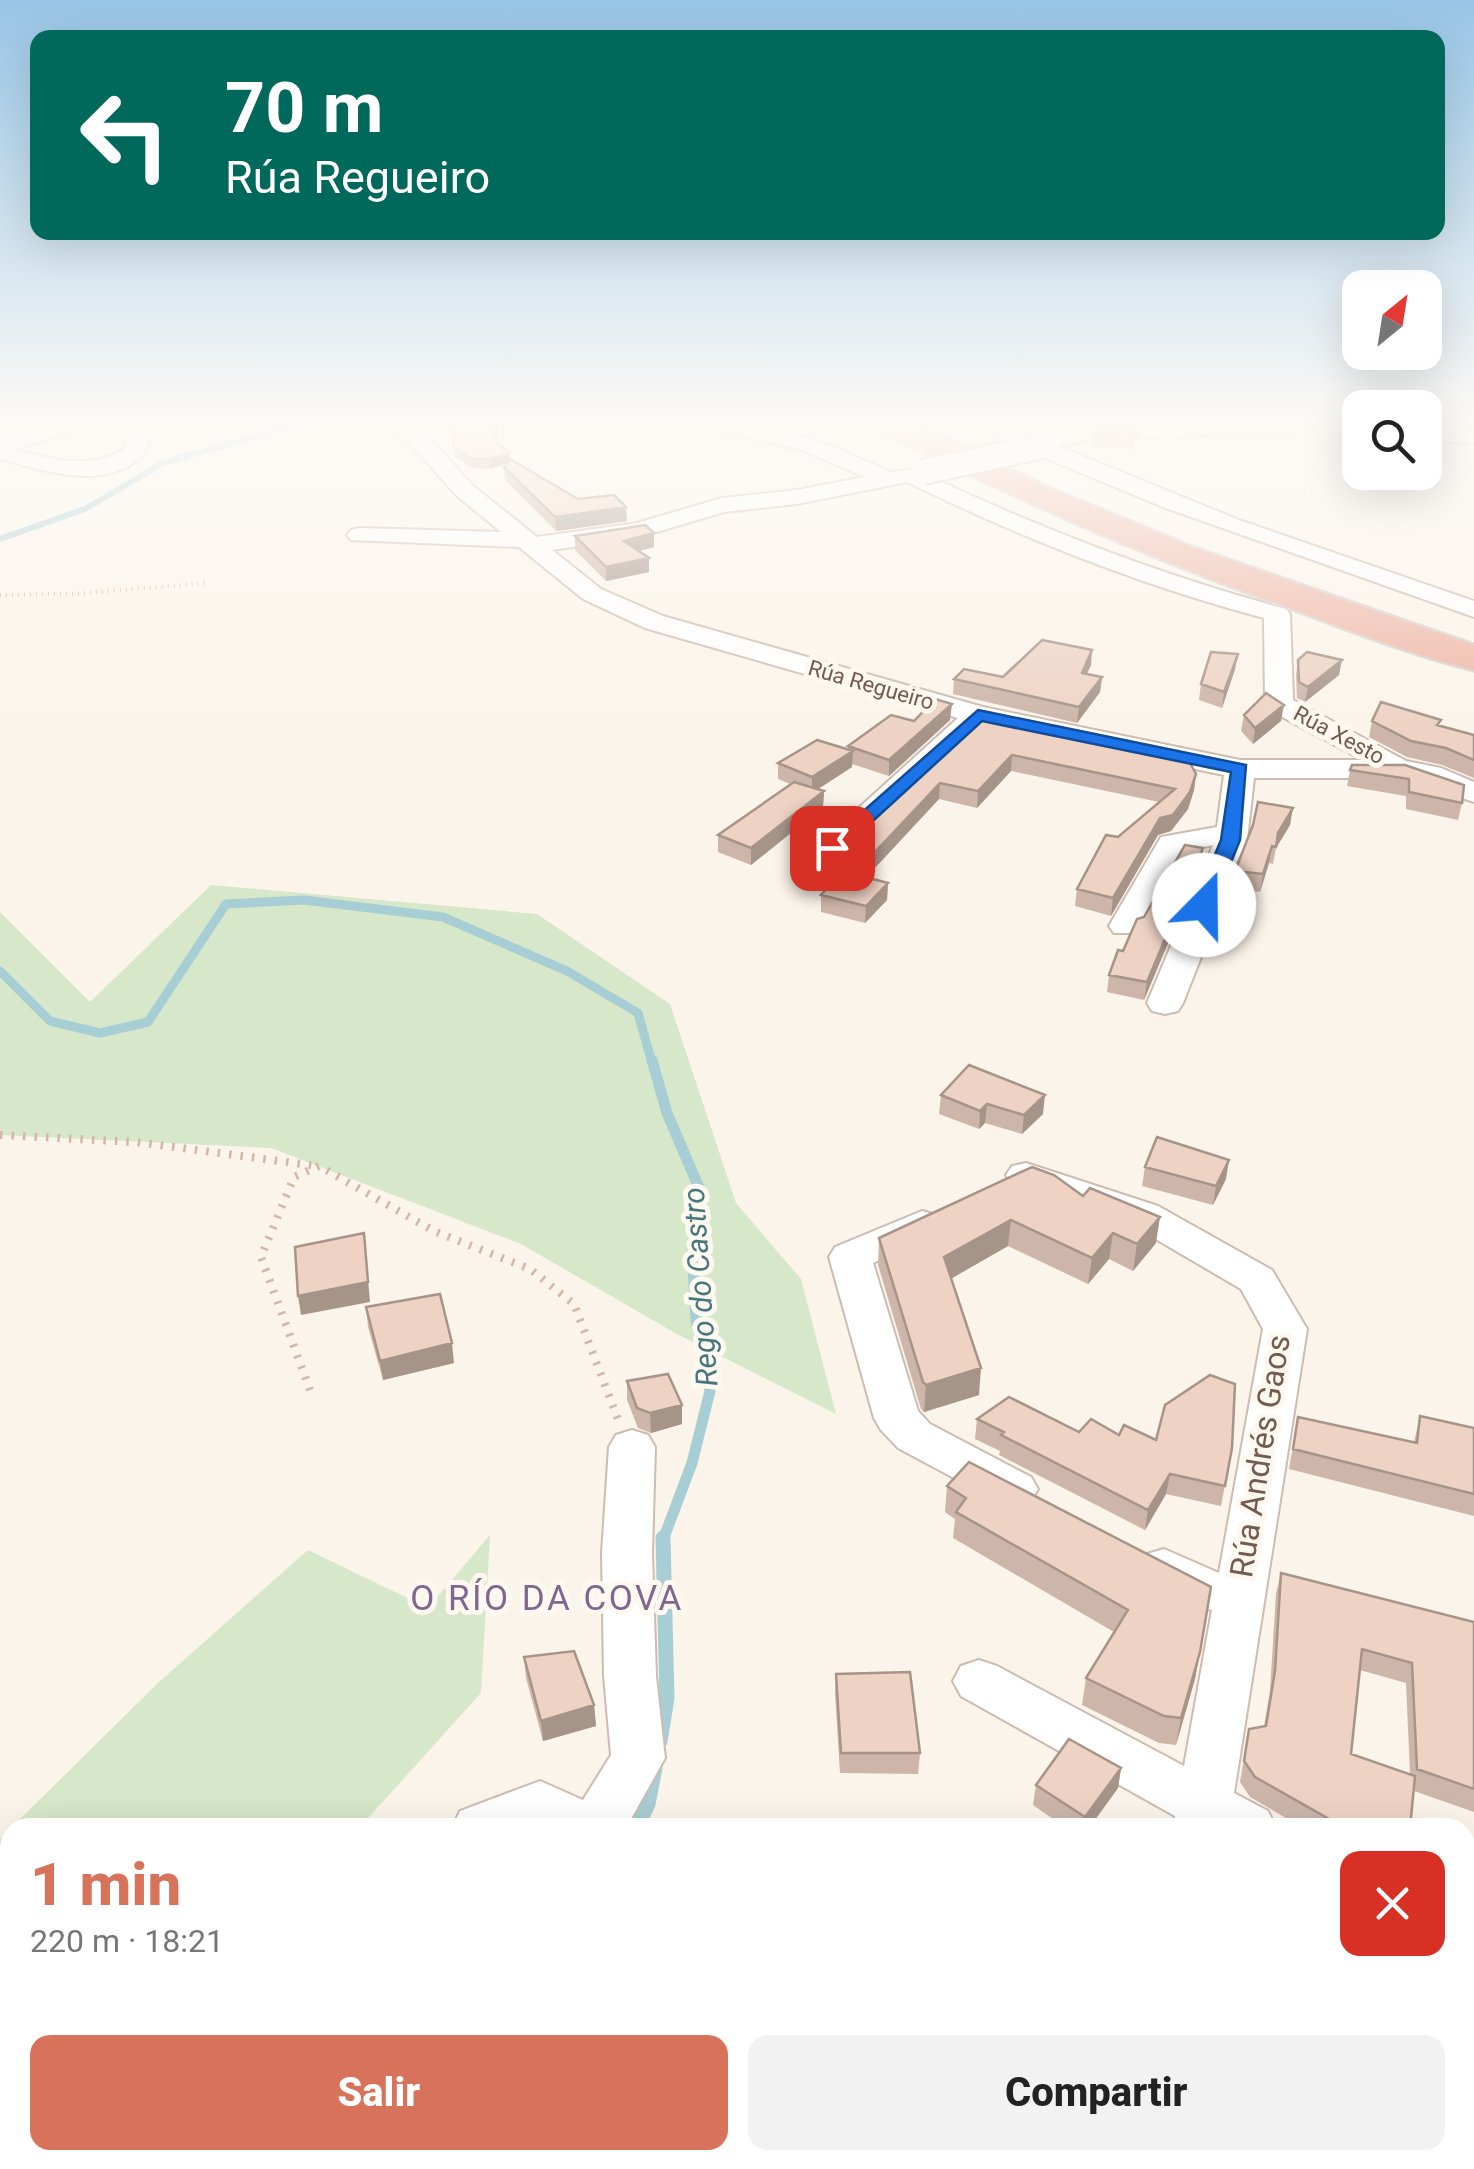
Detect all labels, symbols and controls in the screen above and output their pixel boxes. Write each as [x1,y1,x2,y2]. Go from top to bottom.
text: 70 m [225,67,383,149]
icon: left [60,70,190,200]
text: Rúa Regueiro [225,151,490,204]
north arrow [1342,270,1442,370]
map controls [1342,270,1442,490]
button: search [1342,390,1442,490]
street label: Rúa Regueiro [805,655,937,715]
street label: Rúa Xesto [1289,701,1389,769]
pin [790,806,875,891]
icon: arrive [805,821,860,876]
position arrow [1152,853,1256,957]
water label: Rego do Castro [676,1186,724,1388]
street label: Rúa Andrés Gaos [1222,1332,1298,1580]
district label: O RÍO DA COVA [410,1578,684,1619]
text: 1 min [30,1849,181,1920]
button: close [1340,1851,1445,1956]
text: 220 m · 18:21 [30,1922,224,1960]
button: Salir [30,2035,728,2150]
button: Compartir [748,2035,1445,2150]

